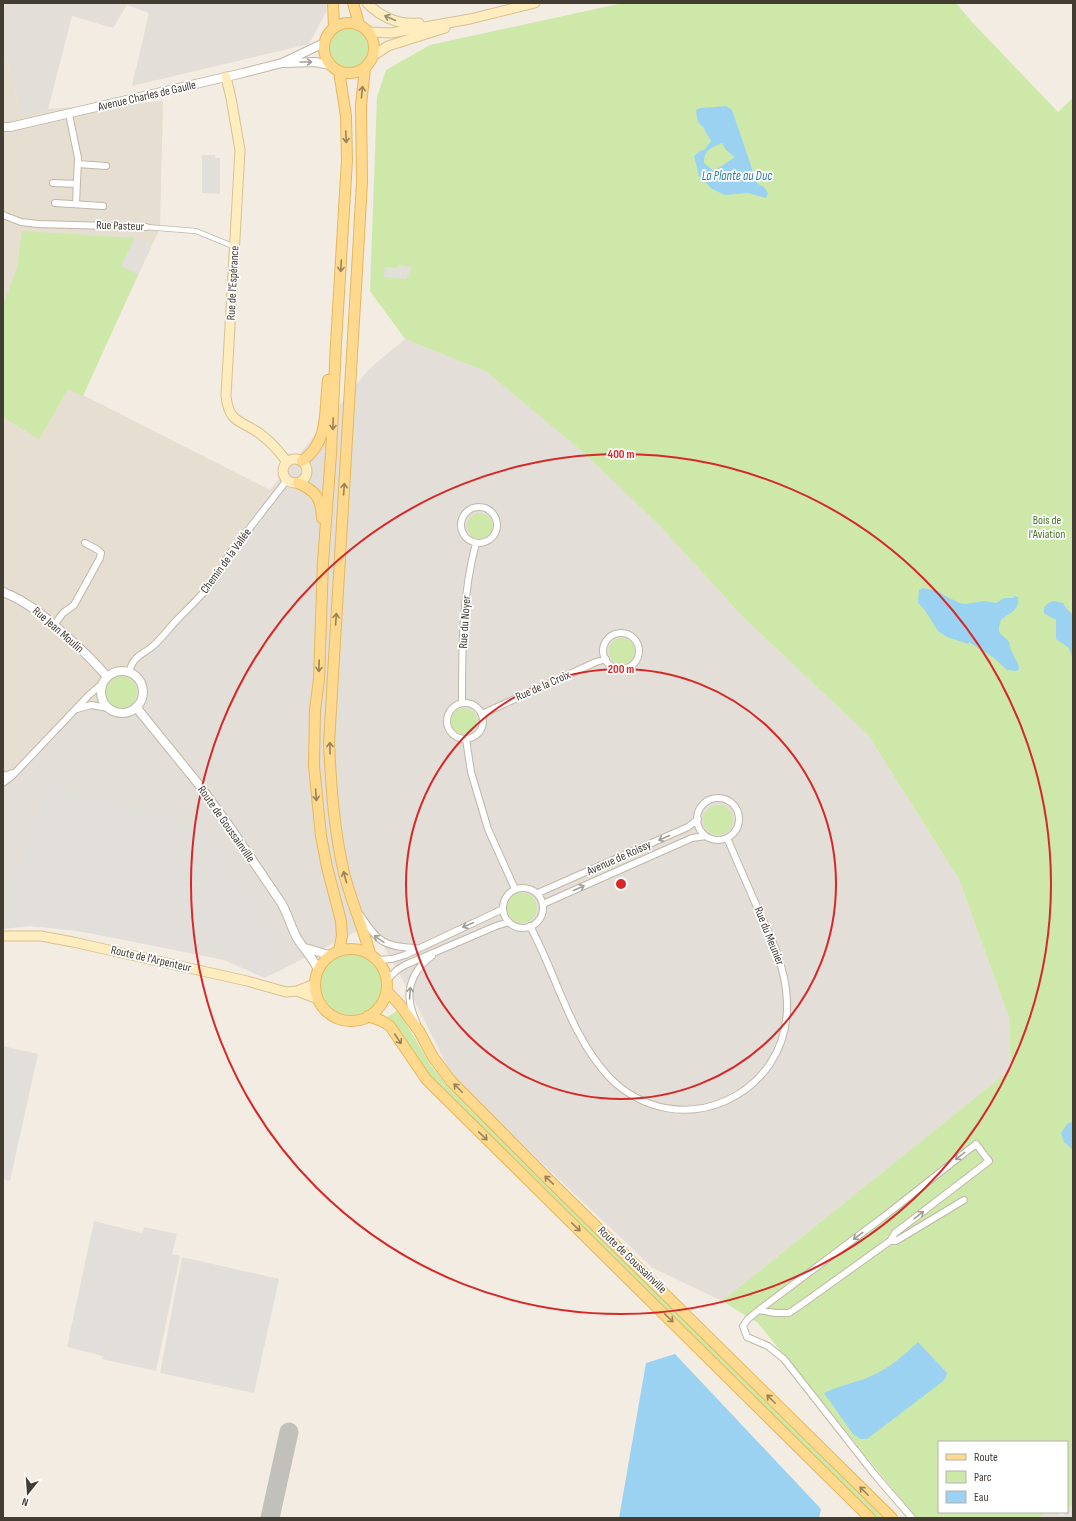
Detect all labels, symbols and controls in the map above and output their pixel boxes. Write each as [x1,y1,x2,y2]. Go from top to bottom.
one-way arrow [384,14,396,21]
one-way arrow [299,58,312,66]
street label: Avenue Charles de Gaulle [96,77,198,115]
one-way arrow [358,86,366,99]
one-way arrow [342,130,350,143]
water label: La Plante au Duc [702,168,773,184]
street label: Rue Pasteur [96,218,145,234]
street label: Rue de l'Espérance [224,245,242,321]
one-way arrow [337,259,344,272]
one-way arrow [329,417,336,430]
text: 400 m [608,447,634,462]
one-way arrow [341,483,348,496]
park label: Bois de l'Aviation [1029,513,1065,542]
street label: Chemin de la Vallée [197,525,255,597]
street label: Rue du Noyer [456,594,474,649]
street label: Rue Jean Moulin [29,604,87,656]
one-way arrow [333,613,340,626]
one-way arrow [316,659,323,672]
text: 200 m [608,662,634,677]
street label: Rue de la Croix [513,667,573,705]
one-way arrow [326,742,333,755]
street label: Route de Goussainville [194,783,258,865]
one-way arrow [313,788,320,801]
one-way arrow [658,835,670,842]
street label: Avenue de Roissy [584,837,654,879]
one-way arrow [341,871,349,884]
centre of rings [614,877,628,891]
one-way arrow [572,884,584,891]
street label: Rue du Meunier [750,905,788,968]
one-way arrow [462,922,474,929]
one-way arrow [374,935,385,943]
street label: Route de l'Arpenteur [109,942,193,976]
one-way arrow [407,987,414,1000]
one-way arrow [394,1033,402,1044]
one-way arrow [453,1083,463,1093]
one-way arrow [478,1131,488,1141]
one-way arrow [955,1151,965,1160]
one-way arrow [544,1175,554,1185]
one-way arrow [913,1211,924,1219]
one-way arrow [571,1222,581,1232]
street label: Route de Goussainville [594,1223,670,1297]
one-way arrow [852,1232,863,1240]
one-way arrow [664,1313,674,1323]
one-way arrow [766,1394,776,1404]
legend [938,1441,1068,1513]
text: Route [974,1450,998,1465]
text: Parc [974,1470,992,1485]
north arrow [8,1473,48,1513]
one-way arrow [859,1486,869,1495]
text: Eau [974,1490,988,1505]
text: N [20,1495,30,1509]

